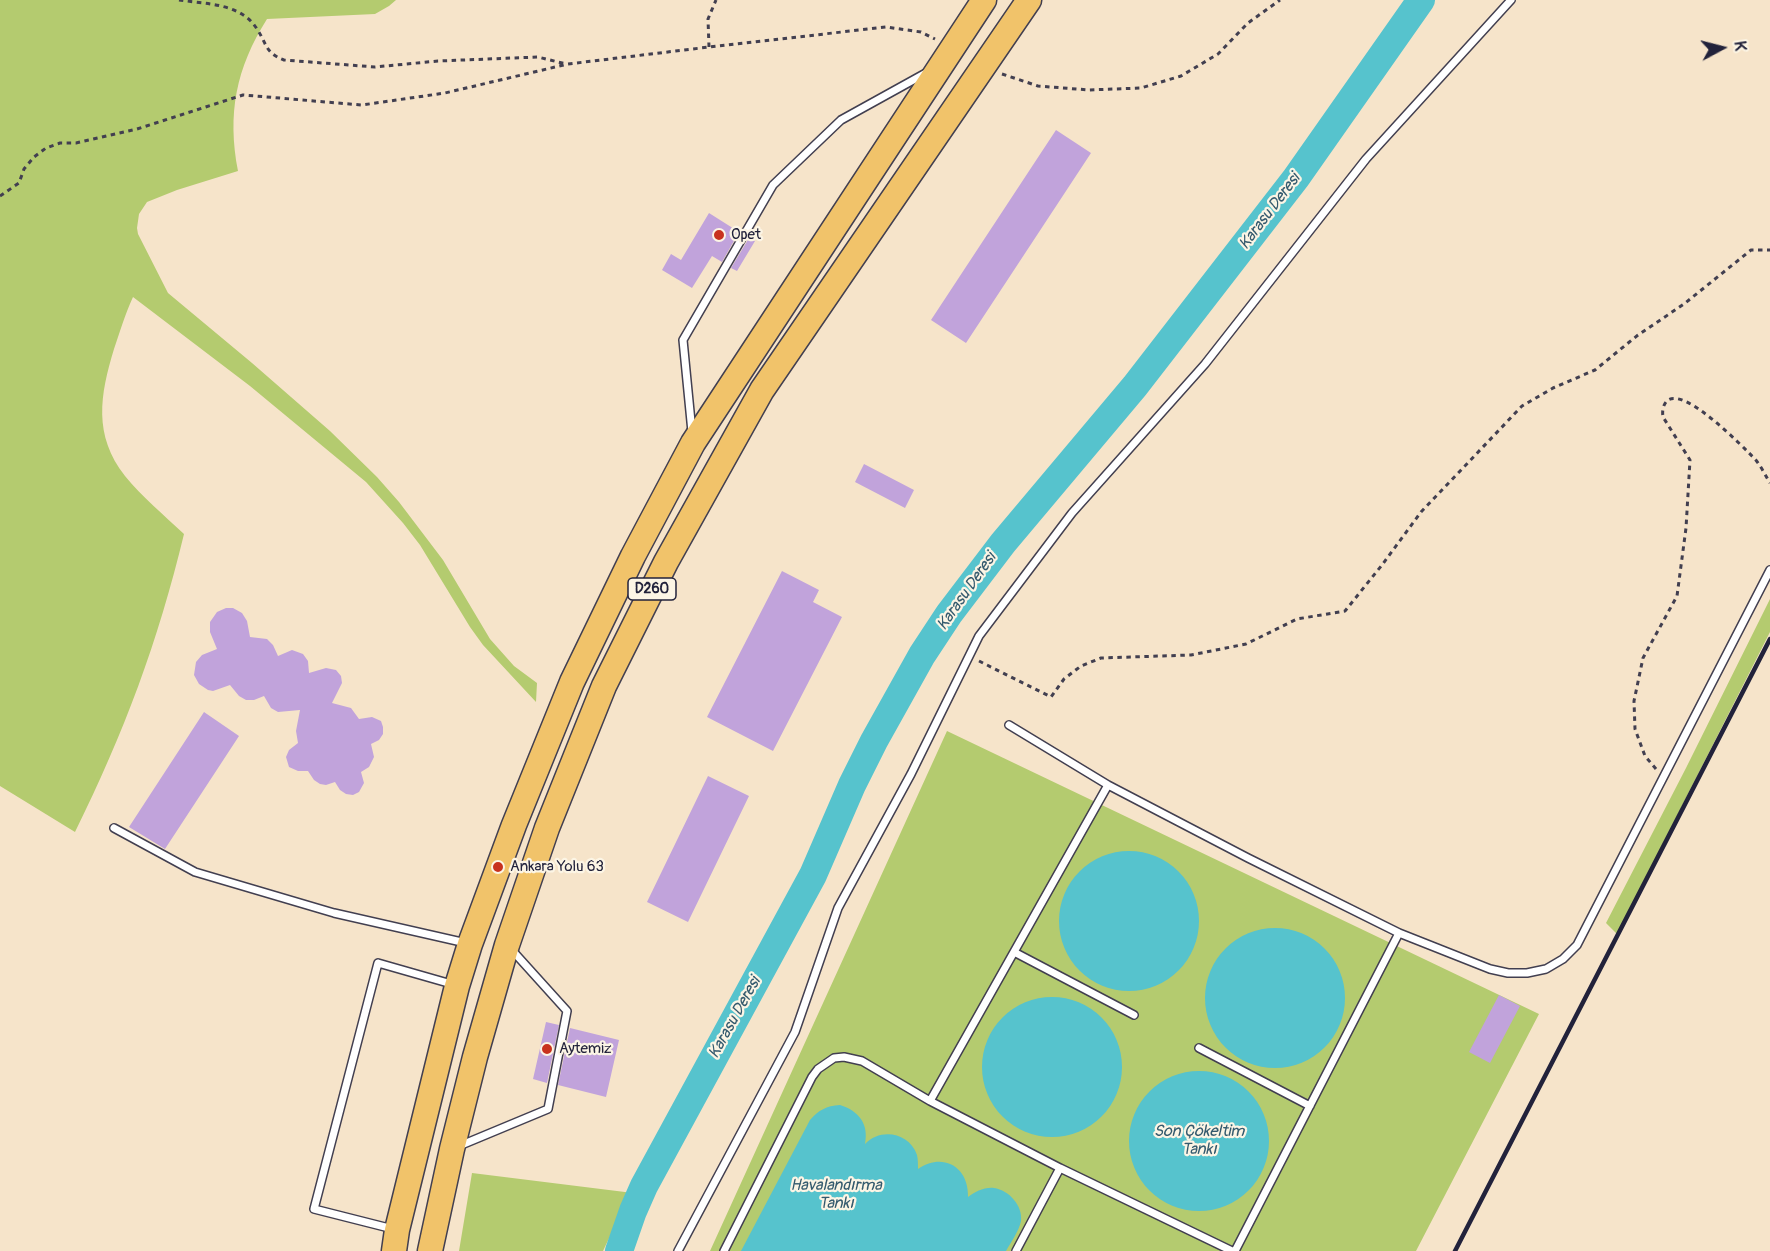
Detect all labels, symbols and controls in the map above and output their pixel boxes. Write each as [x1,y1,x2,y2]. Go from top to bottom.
north arrow [1692,18,1752,78]
text: K [1729,40,1750,52]
water label: Karasu Deresi [1235,170,1305,254]
place label: Opet [731,226,761,244]
marker: Opet [712,228,726,242]
water label: Karasu Deresi [933,550,1001,634]
road number: D260 [628,578,676,600]
place label: Ankara Yolu 63 [510,858,604,876]
marker: Ankara Yolu 63 [491,860,505,874]
water label: Karasu Deresi [705,974,765,1062]
place label: Aytemiz [559,1040,612,1058]
marker: Aytemiz [540,1042,554,1056]
water label: Son Çökeltim Tankı [1154,1122,1244,1160]
water label: Havalandırma Tankı [790,1176,882,1214]

